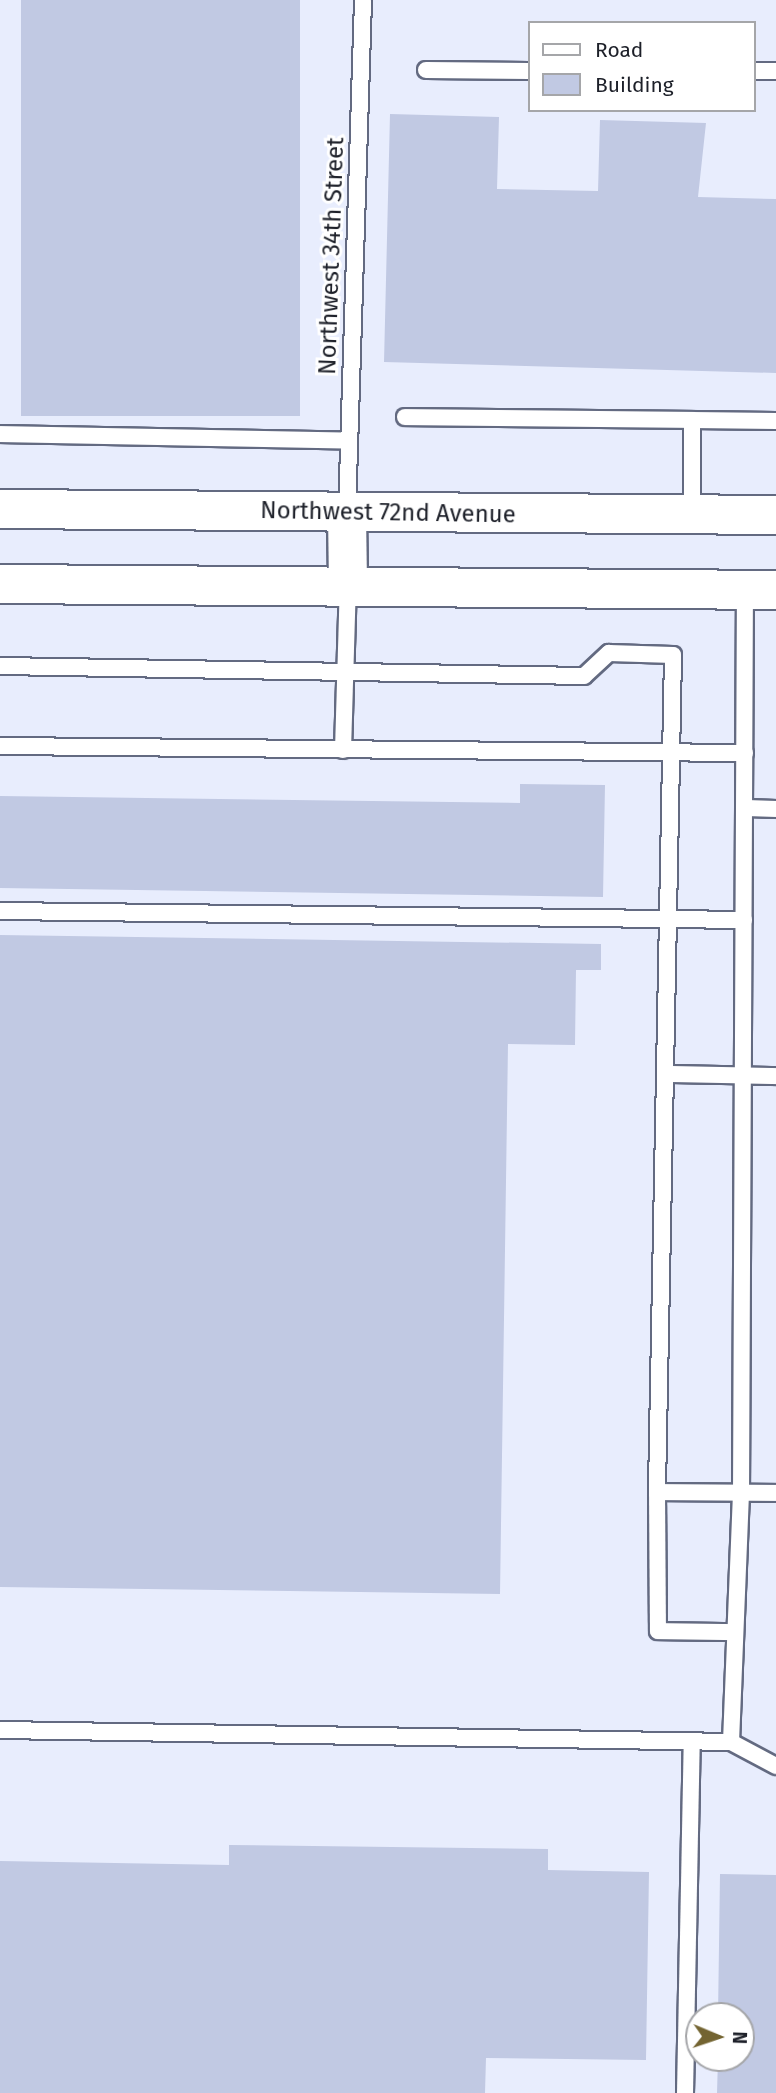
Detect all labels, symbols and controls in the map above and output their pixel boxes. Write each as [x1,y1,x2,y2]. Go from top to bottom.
legend [528,21,755,112]
text: Road [595,37,643,63]
text: Building [595,72,674,98]
street label: Northwest 34th Street [313,137,351,375]
street label: Northwest 72nd Avenue [260,496,516,530]
north arrow [685,2002,755,2072]
text: N [728,2031,751,2044]

